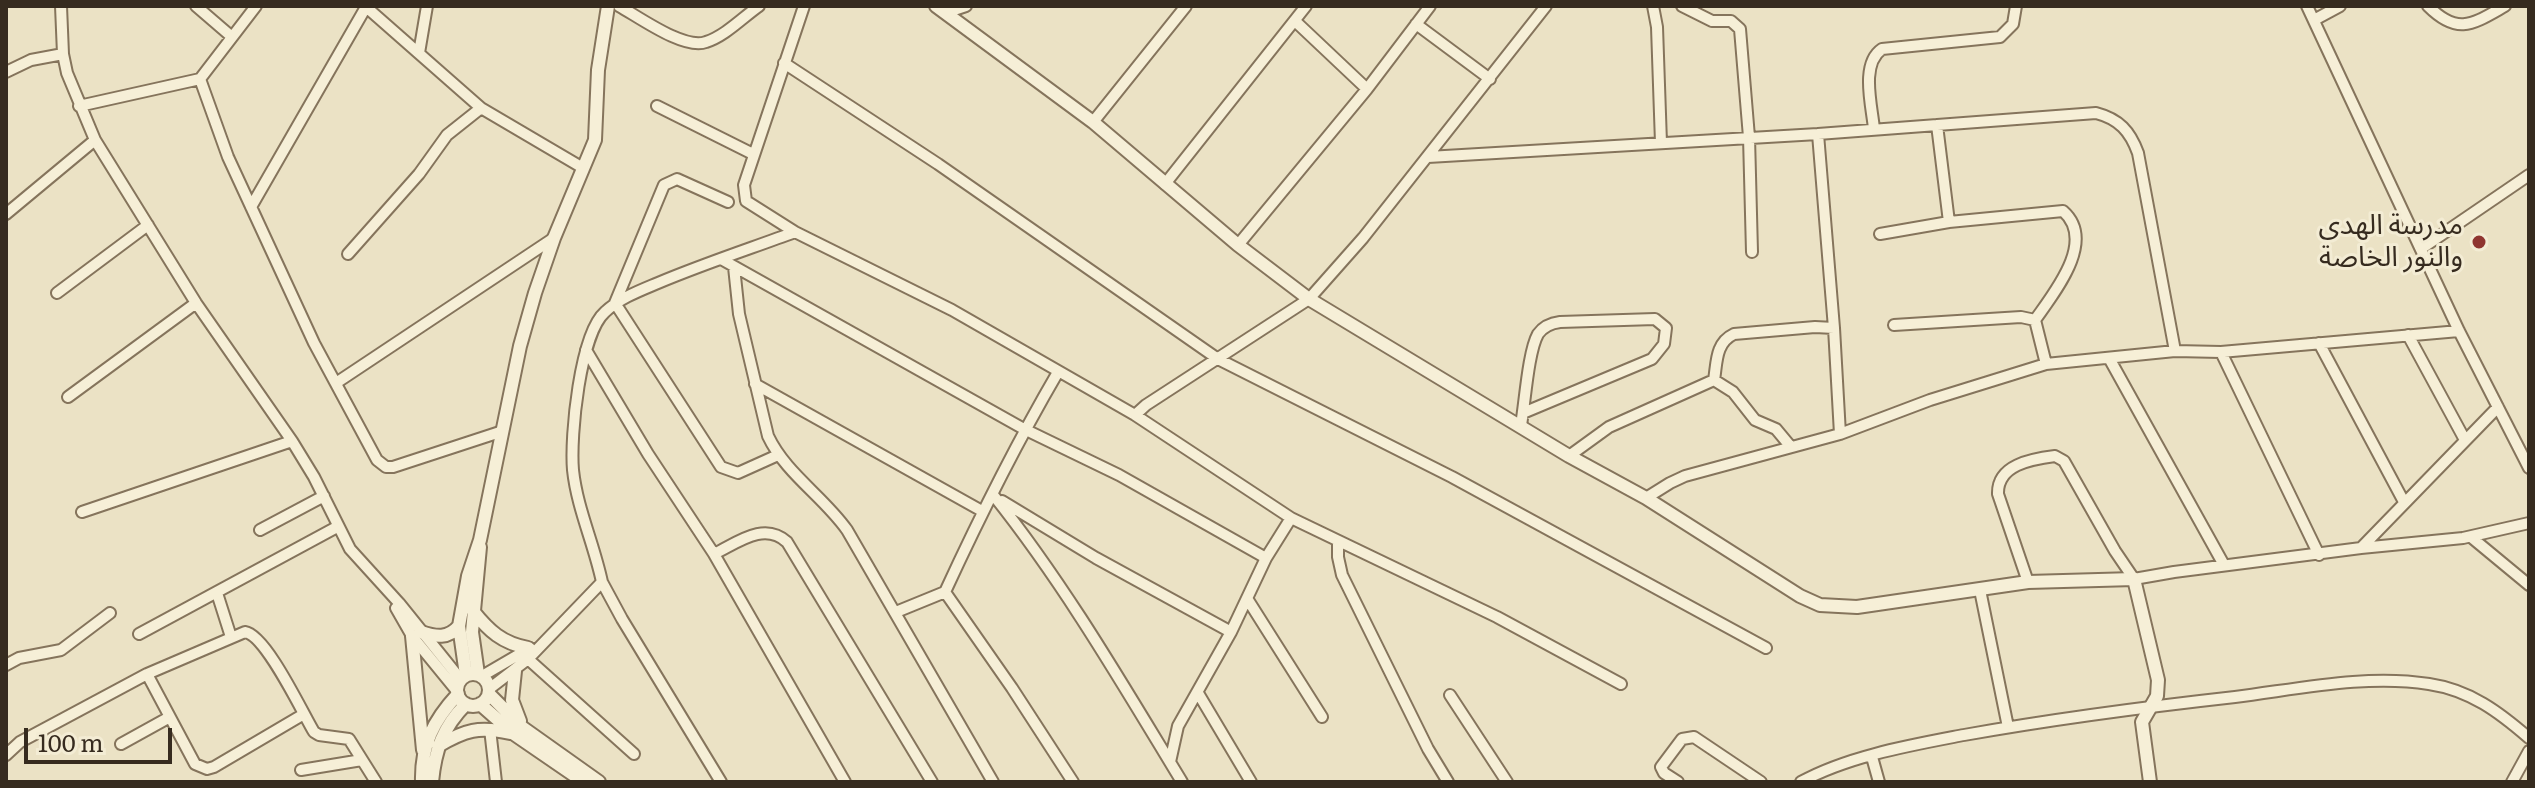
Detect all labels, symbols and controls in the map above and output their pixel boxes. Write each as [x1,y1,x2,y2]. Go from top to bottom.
place label: مدرسة الهدى والنور الخاصة [2318,209,2463,275]
marker: مدرسة الهدى والنور الخاصة [2470,233,2488,251]
scale bar [28,712,176,762]
text: 100 m [38,724,104,759]

